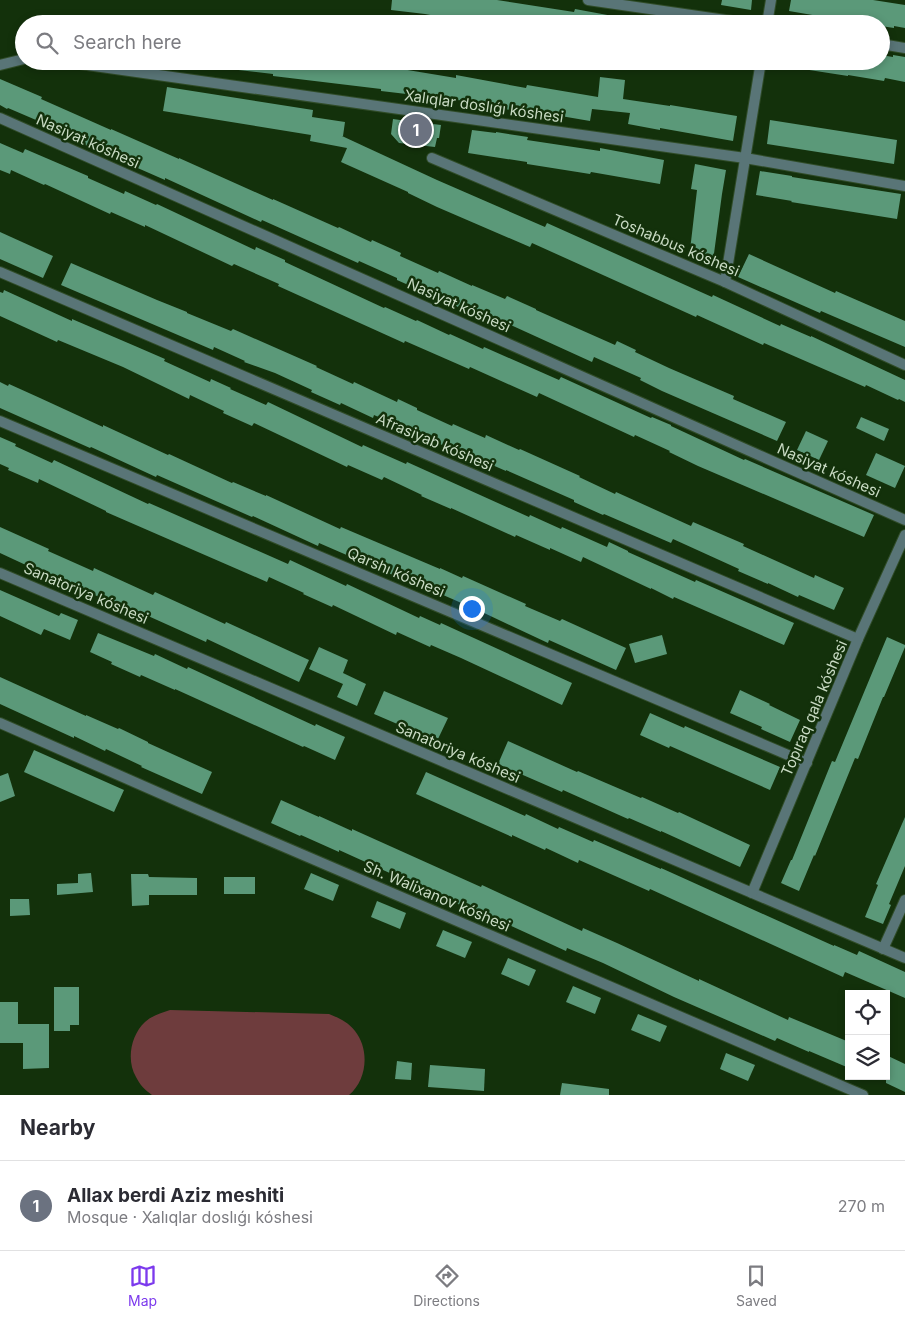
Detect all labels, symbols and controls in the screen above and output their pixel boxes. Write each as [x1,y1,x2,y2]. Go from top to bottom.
search box [15,15,890,70]
icon: search [33,29,61,57]
text: Search here [73,31,182,54]
street label: Xalıqlar doslıǵı kóshesi [403,85,565,127]
street label: Nasiyat kóshesi [33,110,143,172]
pin: 1 [400,111,432,149]
street label: Toshabbus kóshesi [610,210,742,280]
street label: Nasiyat kóshesi [404,274,514,336]
street label: Afrasiyab kóshesi [373,409,497,475]
street label: Nasiyat kóshesi [774,439,884,501]
street label: Qarshı kóshesi [344,543,448,601]
street label: Sanatoriya kóshesi [21,558,151,628]
your location [459,596,485,622]
street label: Topıraq qala kóshesi [777,637,851,779]
street label: Sanatoriya kóshesi [393,717,523,787]
street label: Sh. Walixanov kóshesi [361,856,513,936]
map controls [845,990,890,1080]
button: locate [845,990,890,1035]
button: layers [845,1035,890,1080]
text: Nearby [20,1115,95,1140]
text: Allax berdi Aziz meshiti [67,1184,284,1207]
text: 1 [33,1196,39,1216]
text: 270 m [838,1196,885,1216]
text: Mosque · Xalıqlar doslıǵı kóshesi [67,1207,313,1227]
tab: Map [128,1262,157,1309]
tab: Directions [413,1262,480,1309]
tab: Saved [736,1262,777,1309]

